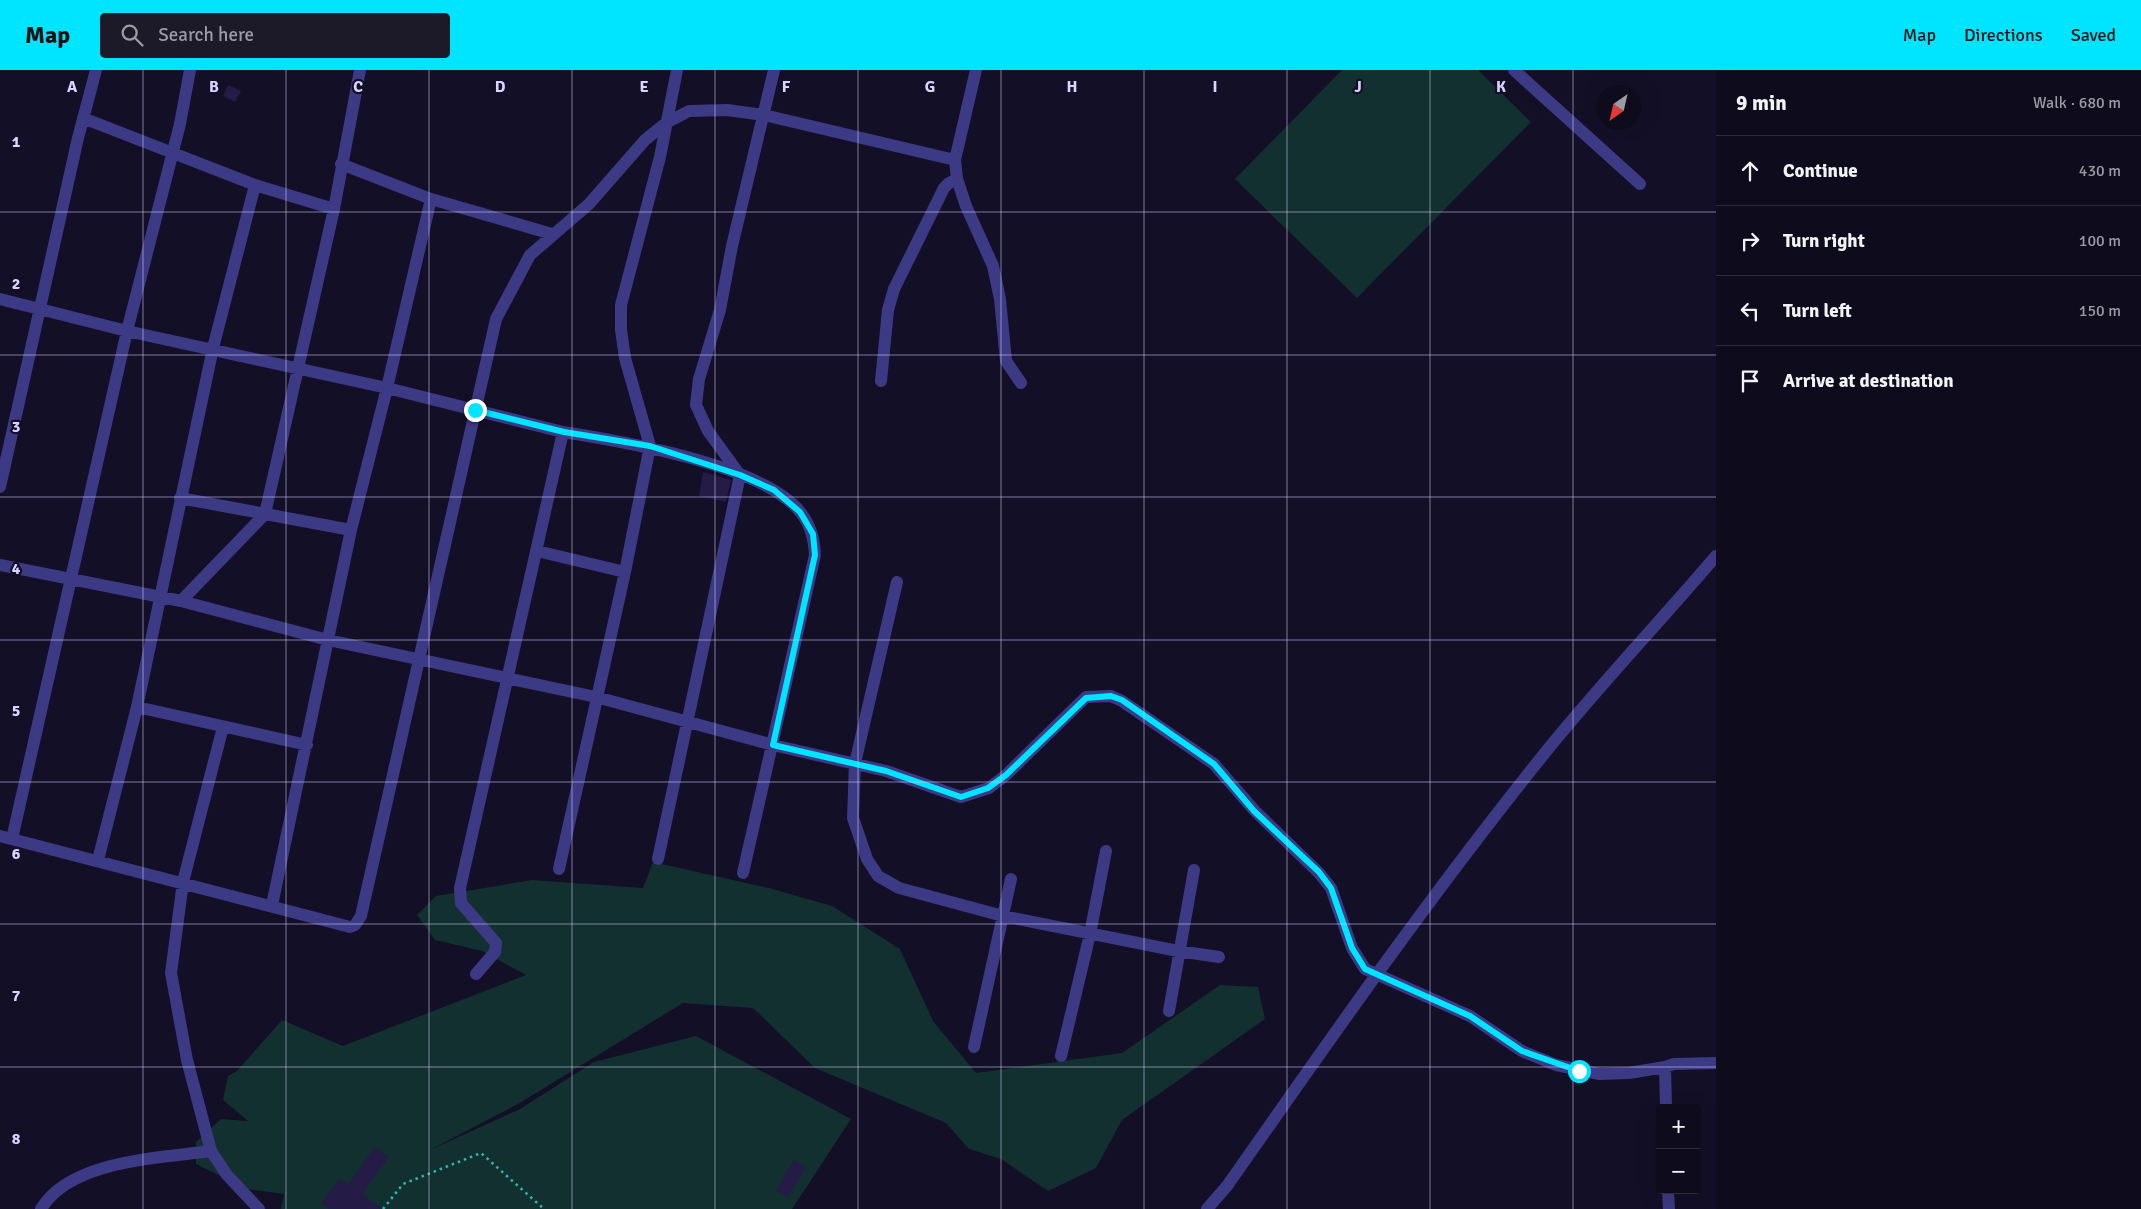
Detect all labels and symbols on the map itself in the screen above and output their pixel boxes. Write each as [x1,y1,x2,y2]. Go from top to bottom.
text: A [67,77,78,97]
text: B [209,77,219,97]
text: C [353,77,363,97]
text: D [495,77,506,97]
text: E [639,77,649,97]
text: F [782,77,791,97]
text: G [925,77,935,97]
text: H [1067,77,1077,97]
text: I [1212,77,1218,97]
text: J [1354,77,1362,97]
text: K [1496,77,1506,97]
north arrow [1596,85,1641,130]
text: 1 [12,132,21,152]
text: 2 [12,274,20,294]
route end [464,399,487,422]
text: 3 [12,417,20,437]
text: 4 [12,559,21,579]
text: 5 [12,701,20,721]
text: 6 [12,844,21,864]
text: 7 [12,986,21,1006]
route start [1568,1060,1591,1083]
text: 8 [12,1129,21,1149]

